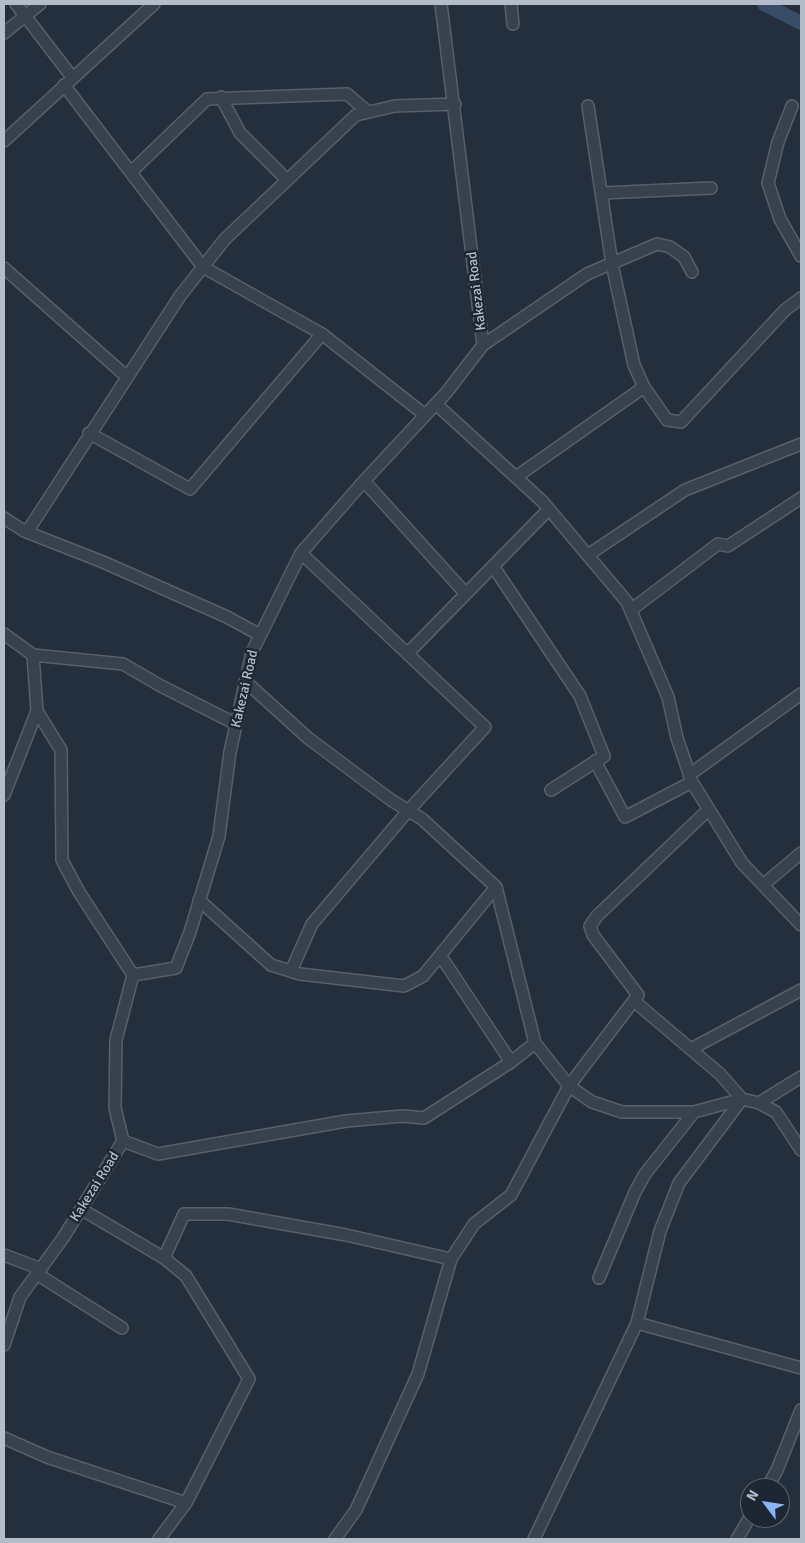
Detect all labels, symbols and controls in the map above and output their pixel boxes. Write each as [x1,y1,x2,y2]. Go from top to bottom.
street label: Kakezai Road [464,251,490,331]
street label: Kakezai Road [228,648,262,730]
street label: Kakezai Road [67,1149,123,1225]
north arrow [740,1478,790,1528]
text: N [743,1487,762,1504]

